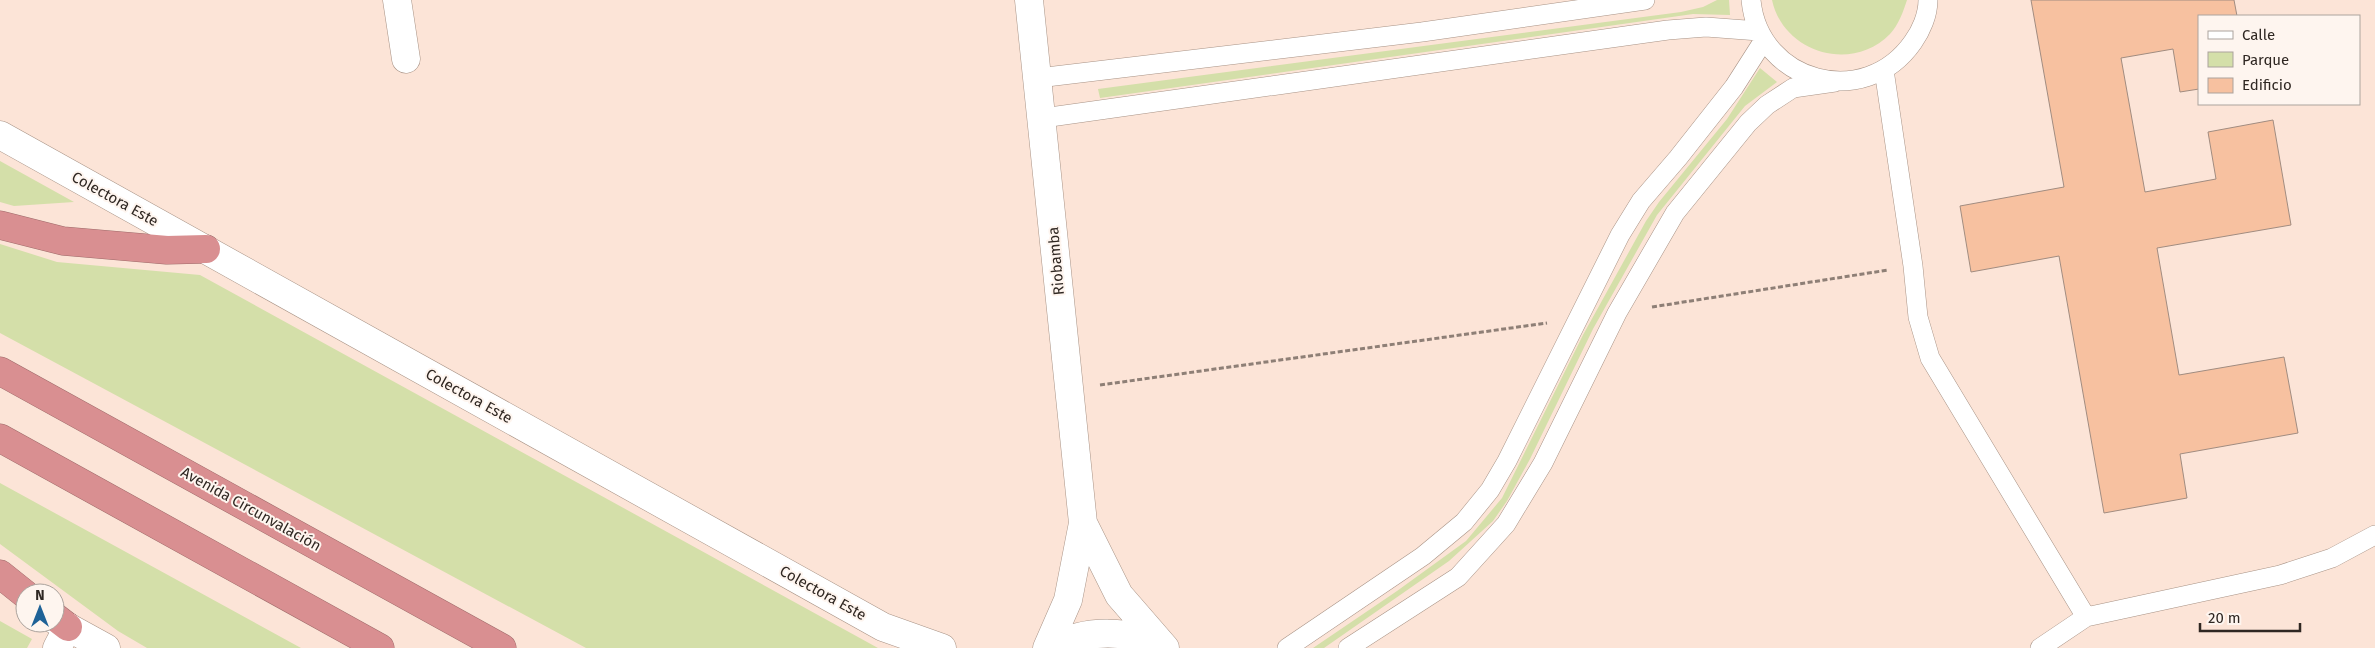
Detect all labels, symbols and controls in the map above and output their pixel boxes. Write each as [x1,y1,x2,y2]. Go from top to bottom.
legend [2198,15,2360,105]
text: Calle [2242,26,2275,44]
text: Parque [2242,51,2289,69]
text: Edificio [2242,76,2292,94]
street label: Colectora Este [69,168,161,230]
street label: Riobamba [1044,226,1068,296]
street label: Colectora Este [423,365,515,427]
street label: Avenida Circunvalación [178,463,324,555]
street label: Colectora Este [777,562,869,624]
north arrow [15,583,65,633]
text: N [35,587,45,604]
scale bar [2200,600,2300,632]
text: 20 m [2208,609,2241,627]

